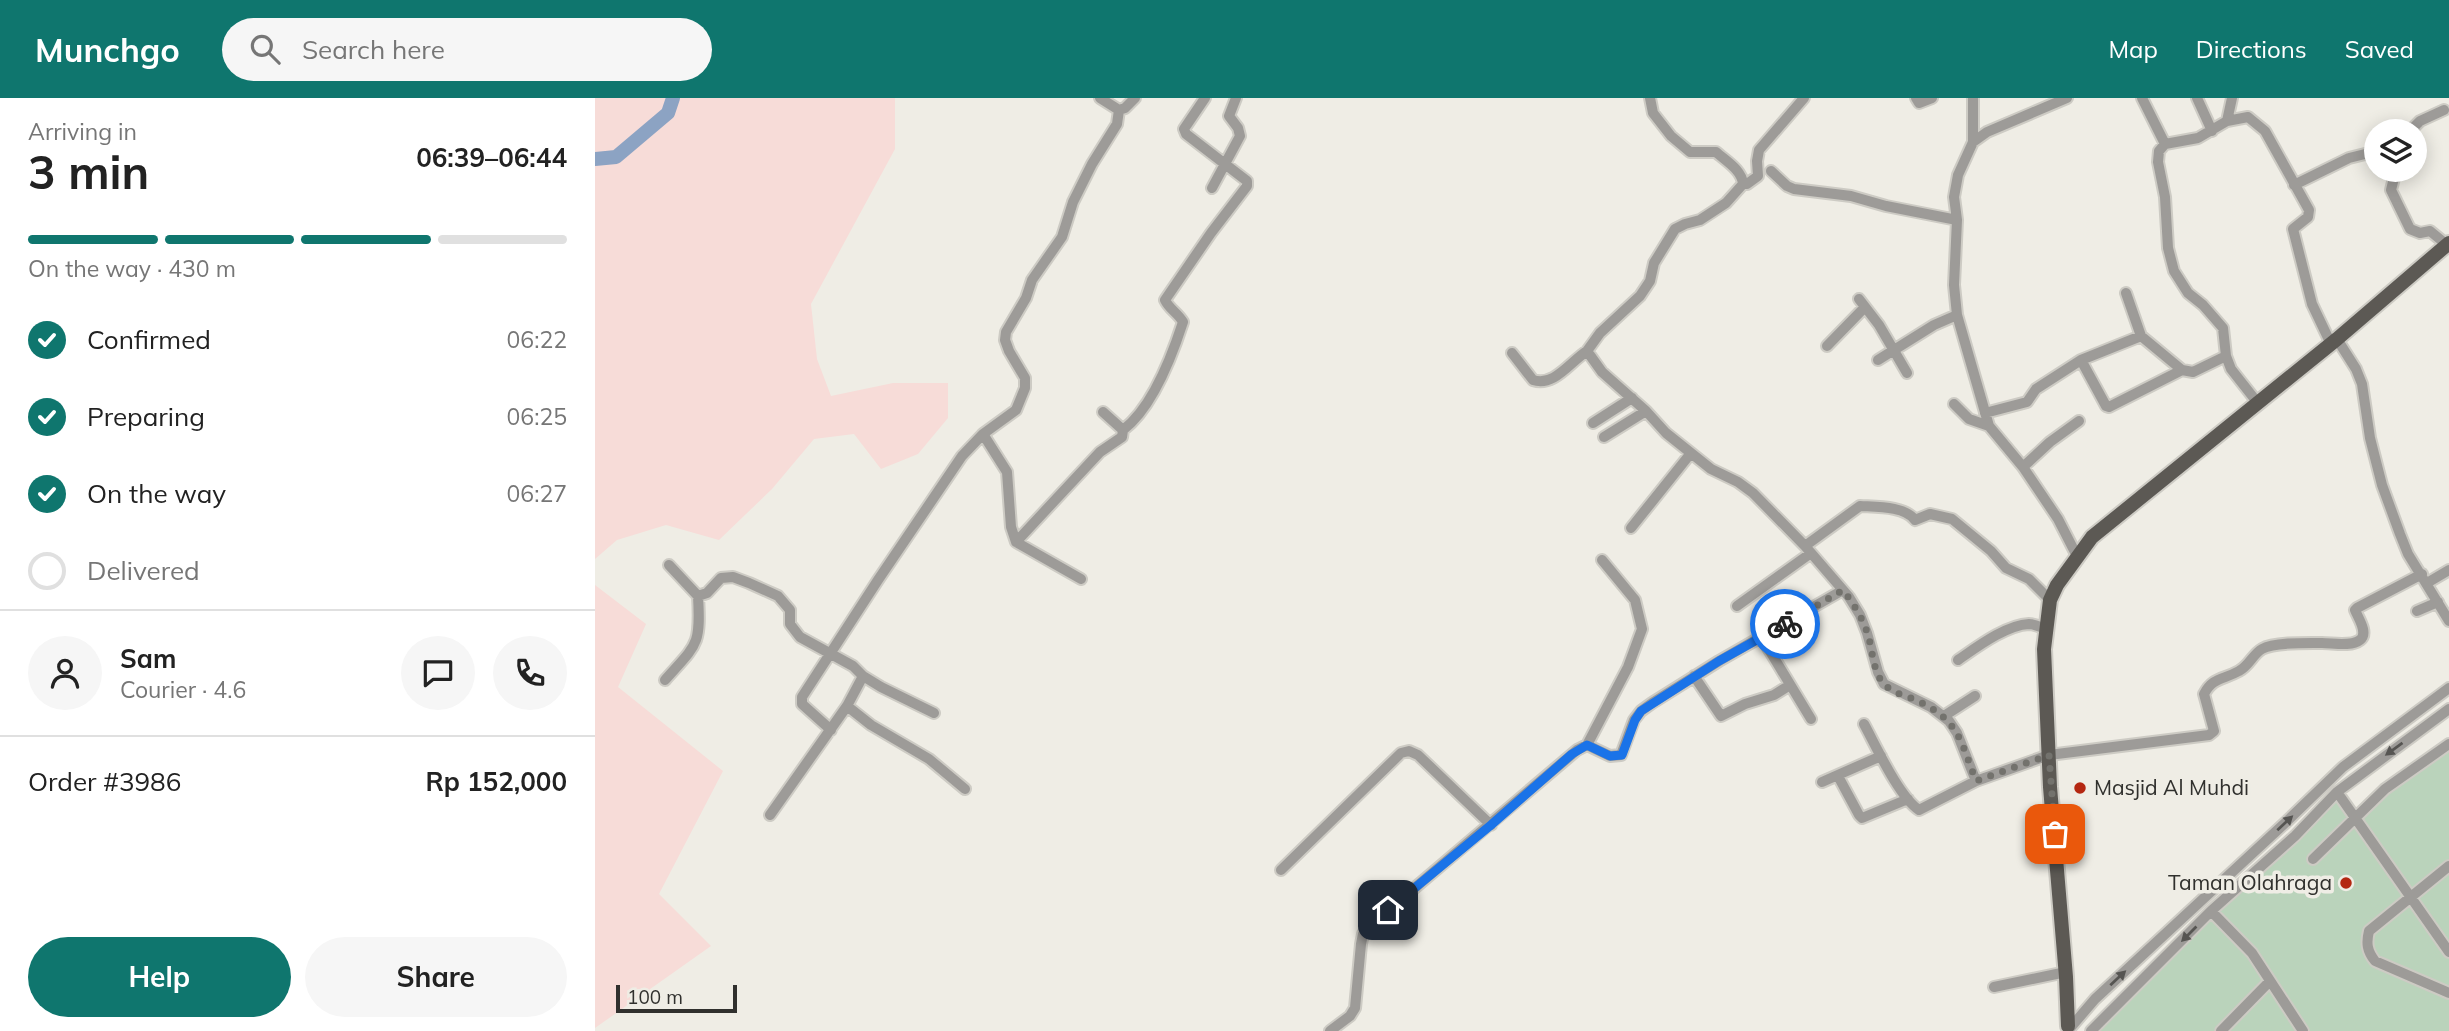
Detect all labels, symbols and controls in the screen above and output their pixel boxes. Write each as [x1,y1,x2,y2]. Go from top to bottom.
search box [222,18,712,81]
text: Munchgo [35,29,180,70]
icon: search [246,30,284,68]
text: Search here [302,33,445,66]
text: Map [2108,34,2158,64]
text: Directions [2196,34,2307,64]
text: Saved [2345,34,2414,64]
text: Arriving in [28,117,137,146]
map controls [2364,119,2427,182]
button: layers [2364,119,2427,182]
text: 06:39–06:44 [416,141,567,174]
text: 3 min [28,143,149,201]
text: On the way · 430 m [28,254,236,283]
icon: check [28,321,66,359]
text: Confirmed [87,323,211,356]
text: 06:22 [507,325,567,354]
icon: check [28,398,66,436]
text: Preparing [87,400,205,433]
text: 06:25 [507,402,567,431]
icon: check [28,475,66,513]
text: On the way [87,477,226,510]
text: 06:27 [507,479,567,508]
text: Delivered [87,554,200,587]
courier [1750,589,1820,659]
icon: bike [1766,605,1804,643]
button: person [28,636,102,710]
button: chat [401,636,475,710]
button: phone [493,636,567,710]
text: Sam [120,642,176,675]
text: Courier · 4.6 [120,675,246,704]
one-way arrow [2385,741,2403,755]
text: Order #3986 [28,765,181,798]
text: Rp 152,000 [425,765,567,798]
place label: Masjid Al Muhdi [2094,774,2249,800]
marker: Masjid Al Muhdi [2072,780,2088,796]
pin [2025,804,2085,864]
icon: bag [2036,815,2074,853]
one-way arrow [2276,816,2293,832]
place label: Taman Olahraga [2168,869,2332,895]
marker: Taman Olahraga [2338,875,2354,891]
pin [1358,880,1418,940]
icon: home [1369,891,1407,929]
one-way arrow [2180,925,2197,942]
button: Help [28,937,291,1017]
button: Share [305,937,567,1017]
one-way arrow [2109,970,2126,986]
scale bar [616,982,737,1014]
text: 100 m [627,985,683,1009]

